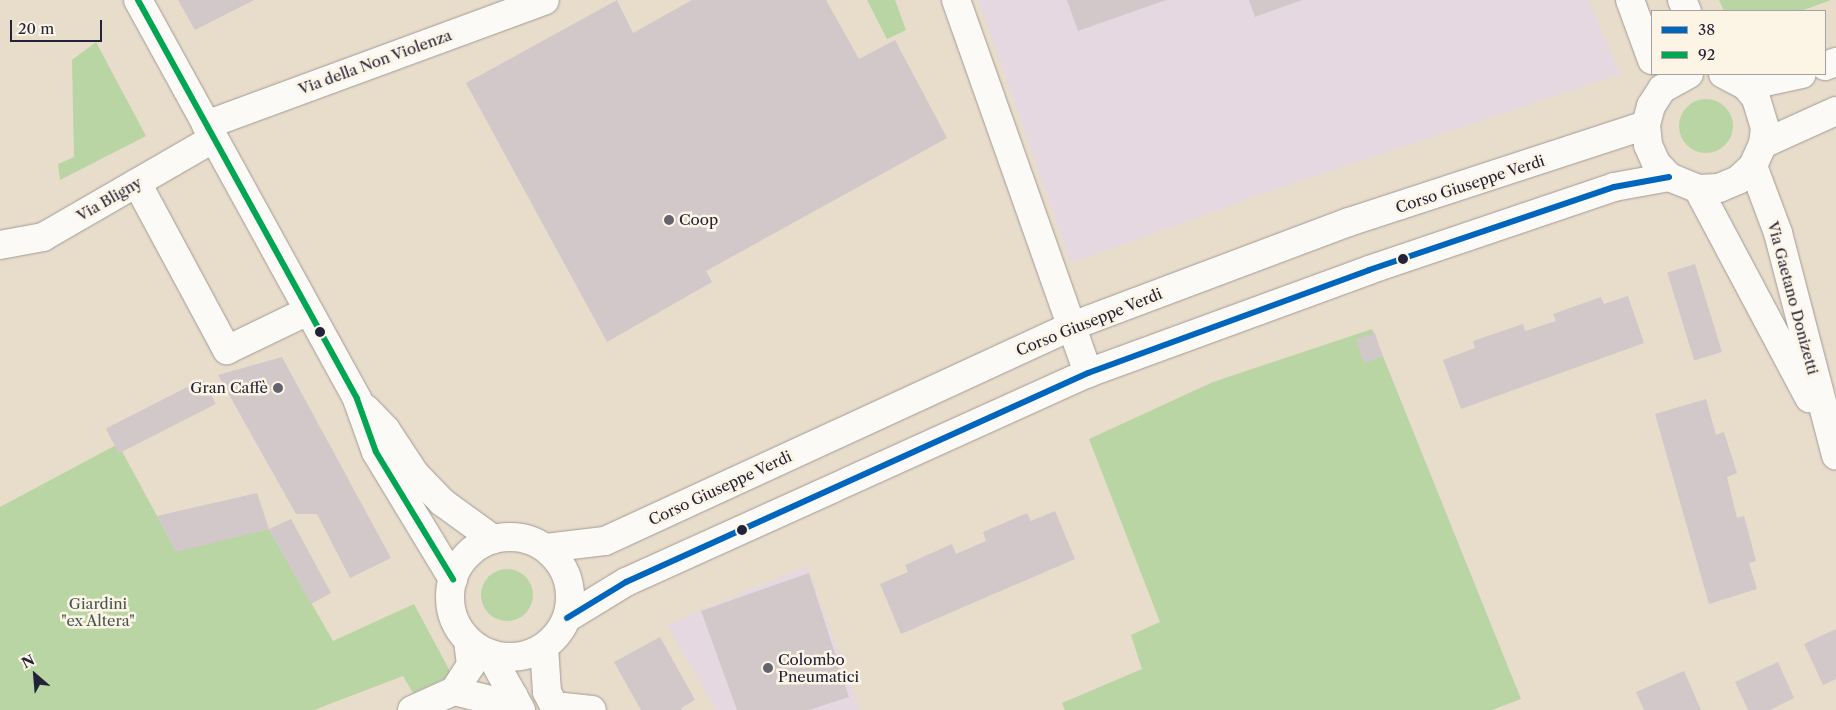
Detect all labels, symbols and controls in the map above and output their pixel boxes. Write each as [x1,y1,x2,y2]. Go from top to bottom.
scale bar [12,10,105,42]
legend [1651,10,1826,75]
text: 20 m [18,19,54,38]
text: 38 [1698,20,1715,39]
street label: Via della Non Violenza [295,26,455,98]
text: 92 [1698,45,1715,64]
street label: Corso Giuseppe Verdi [1393,151,1547,217]
street label: Via Bligny [73,173,145,225]
place label: Coop [679,211,718,229]
marker: Coop [663,214,675,226]
street label: Via Gaetano Donizetti [1764,219,1822,377]
unlabelled marker [1398,254,1408,264]
street label: Corso Giuseppe Verdi [1013,284,1165,360]
unlabelled marker [315,327,325,337]
place label: Gran Caffè [190,379,268,397]
marker: Gran Caffè [272,382,284,394]
street label: Corso Giuseppe Verdi [645,447,795,529]
unlabelled marker [737,525,747,535]
park label: Giardini "ex Altera" [61,594,135,629]
north arrow [10,650,60,700]
place label: Colombo Pneumatici [778,650,859,685]
text: N [19,651,38,672]
marker: Colombo Pneumatici [762,662,774,674]

